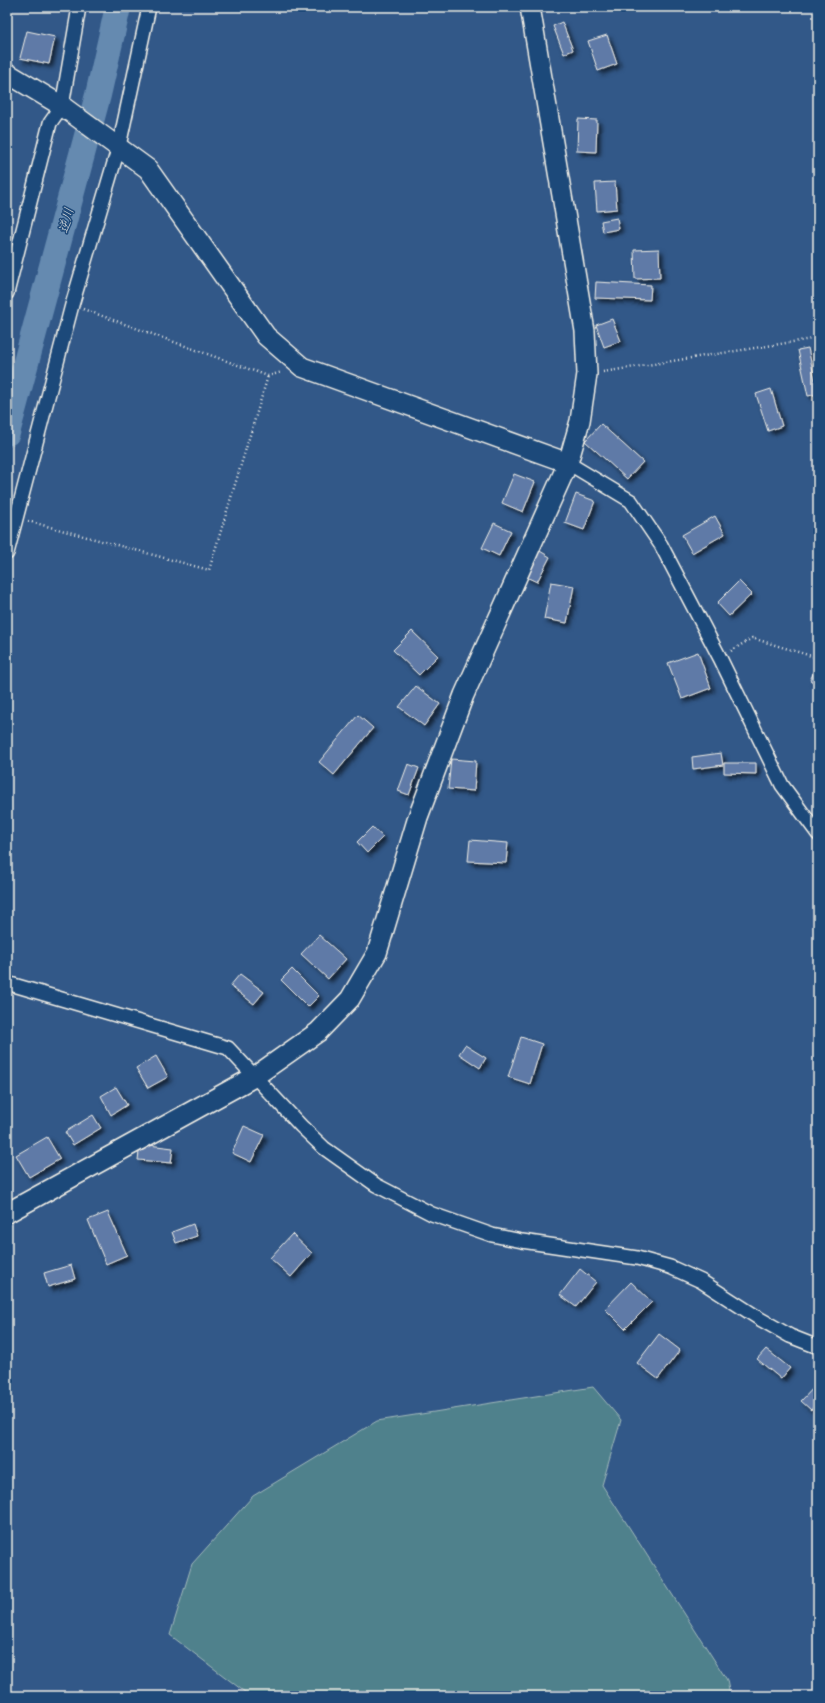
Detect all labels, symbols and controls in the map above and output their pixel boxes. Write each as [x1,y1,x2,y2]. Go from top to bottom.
water label: 逆川 [52,205,78,235]

